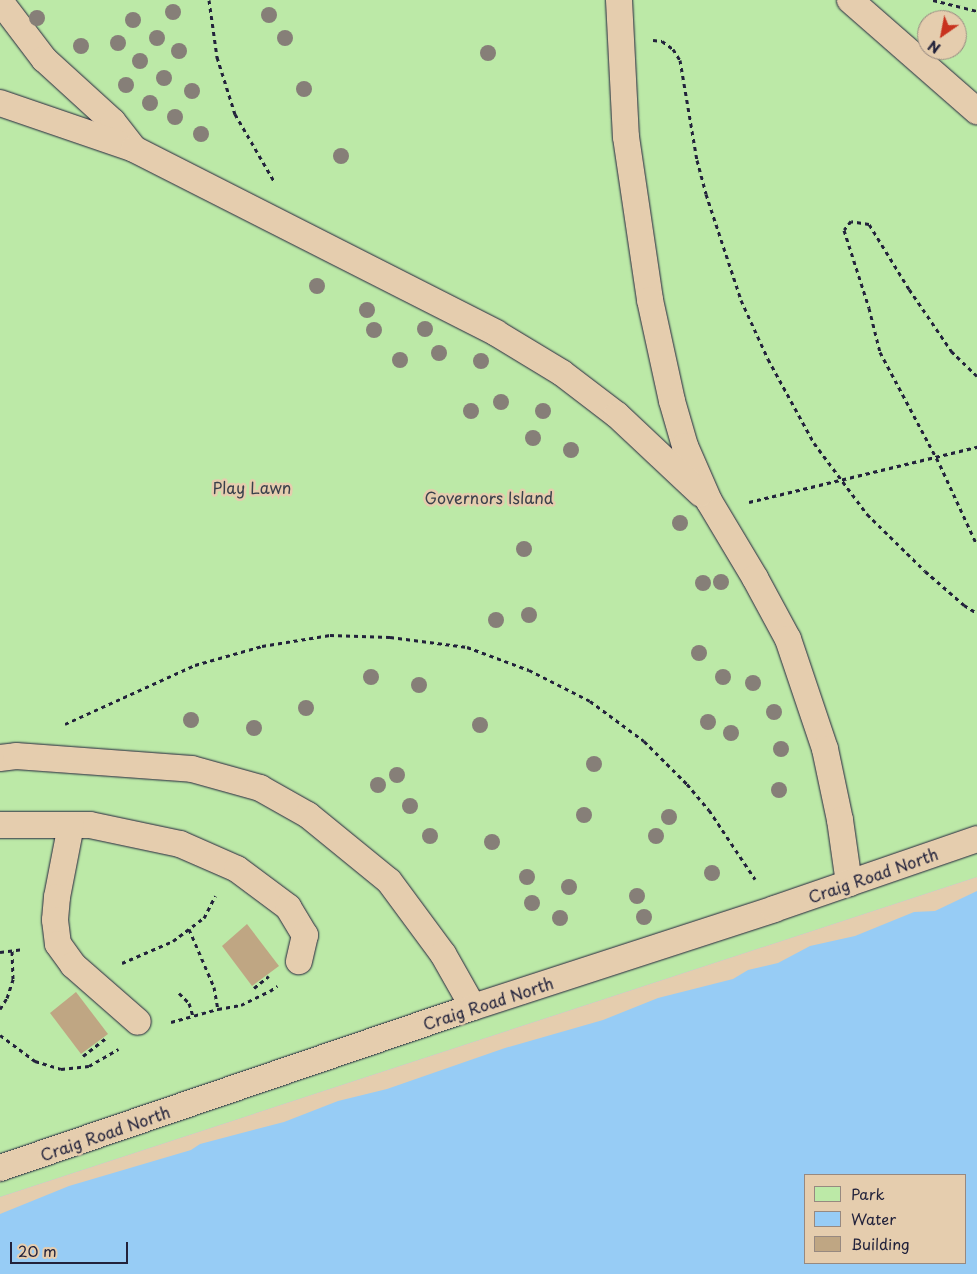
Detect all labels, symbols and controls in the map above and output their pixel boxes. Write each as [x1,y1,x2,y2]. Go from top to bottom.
north arrow [917,10,967,60]
text: N [924,35,944,59]
park label: Play Lawn [213,477,291,497]
park label: Governors Island [424,487,554,507]
street label: Craig Road North [805,844,941,906]
street label: Craig Road North [420,973,556,1033]
street label: Craig Road North [37,1102,173,1164]
legend [804,1174,967,1264]
text: Park [851,1182,885,1205]
text: Water [851,1207,896,1230]
scale bar [12,1232,130,1264]
text: Building [851,1232,910,1255]
text: 20 m [18,1239,57,1262]

